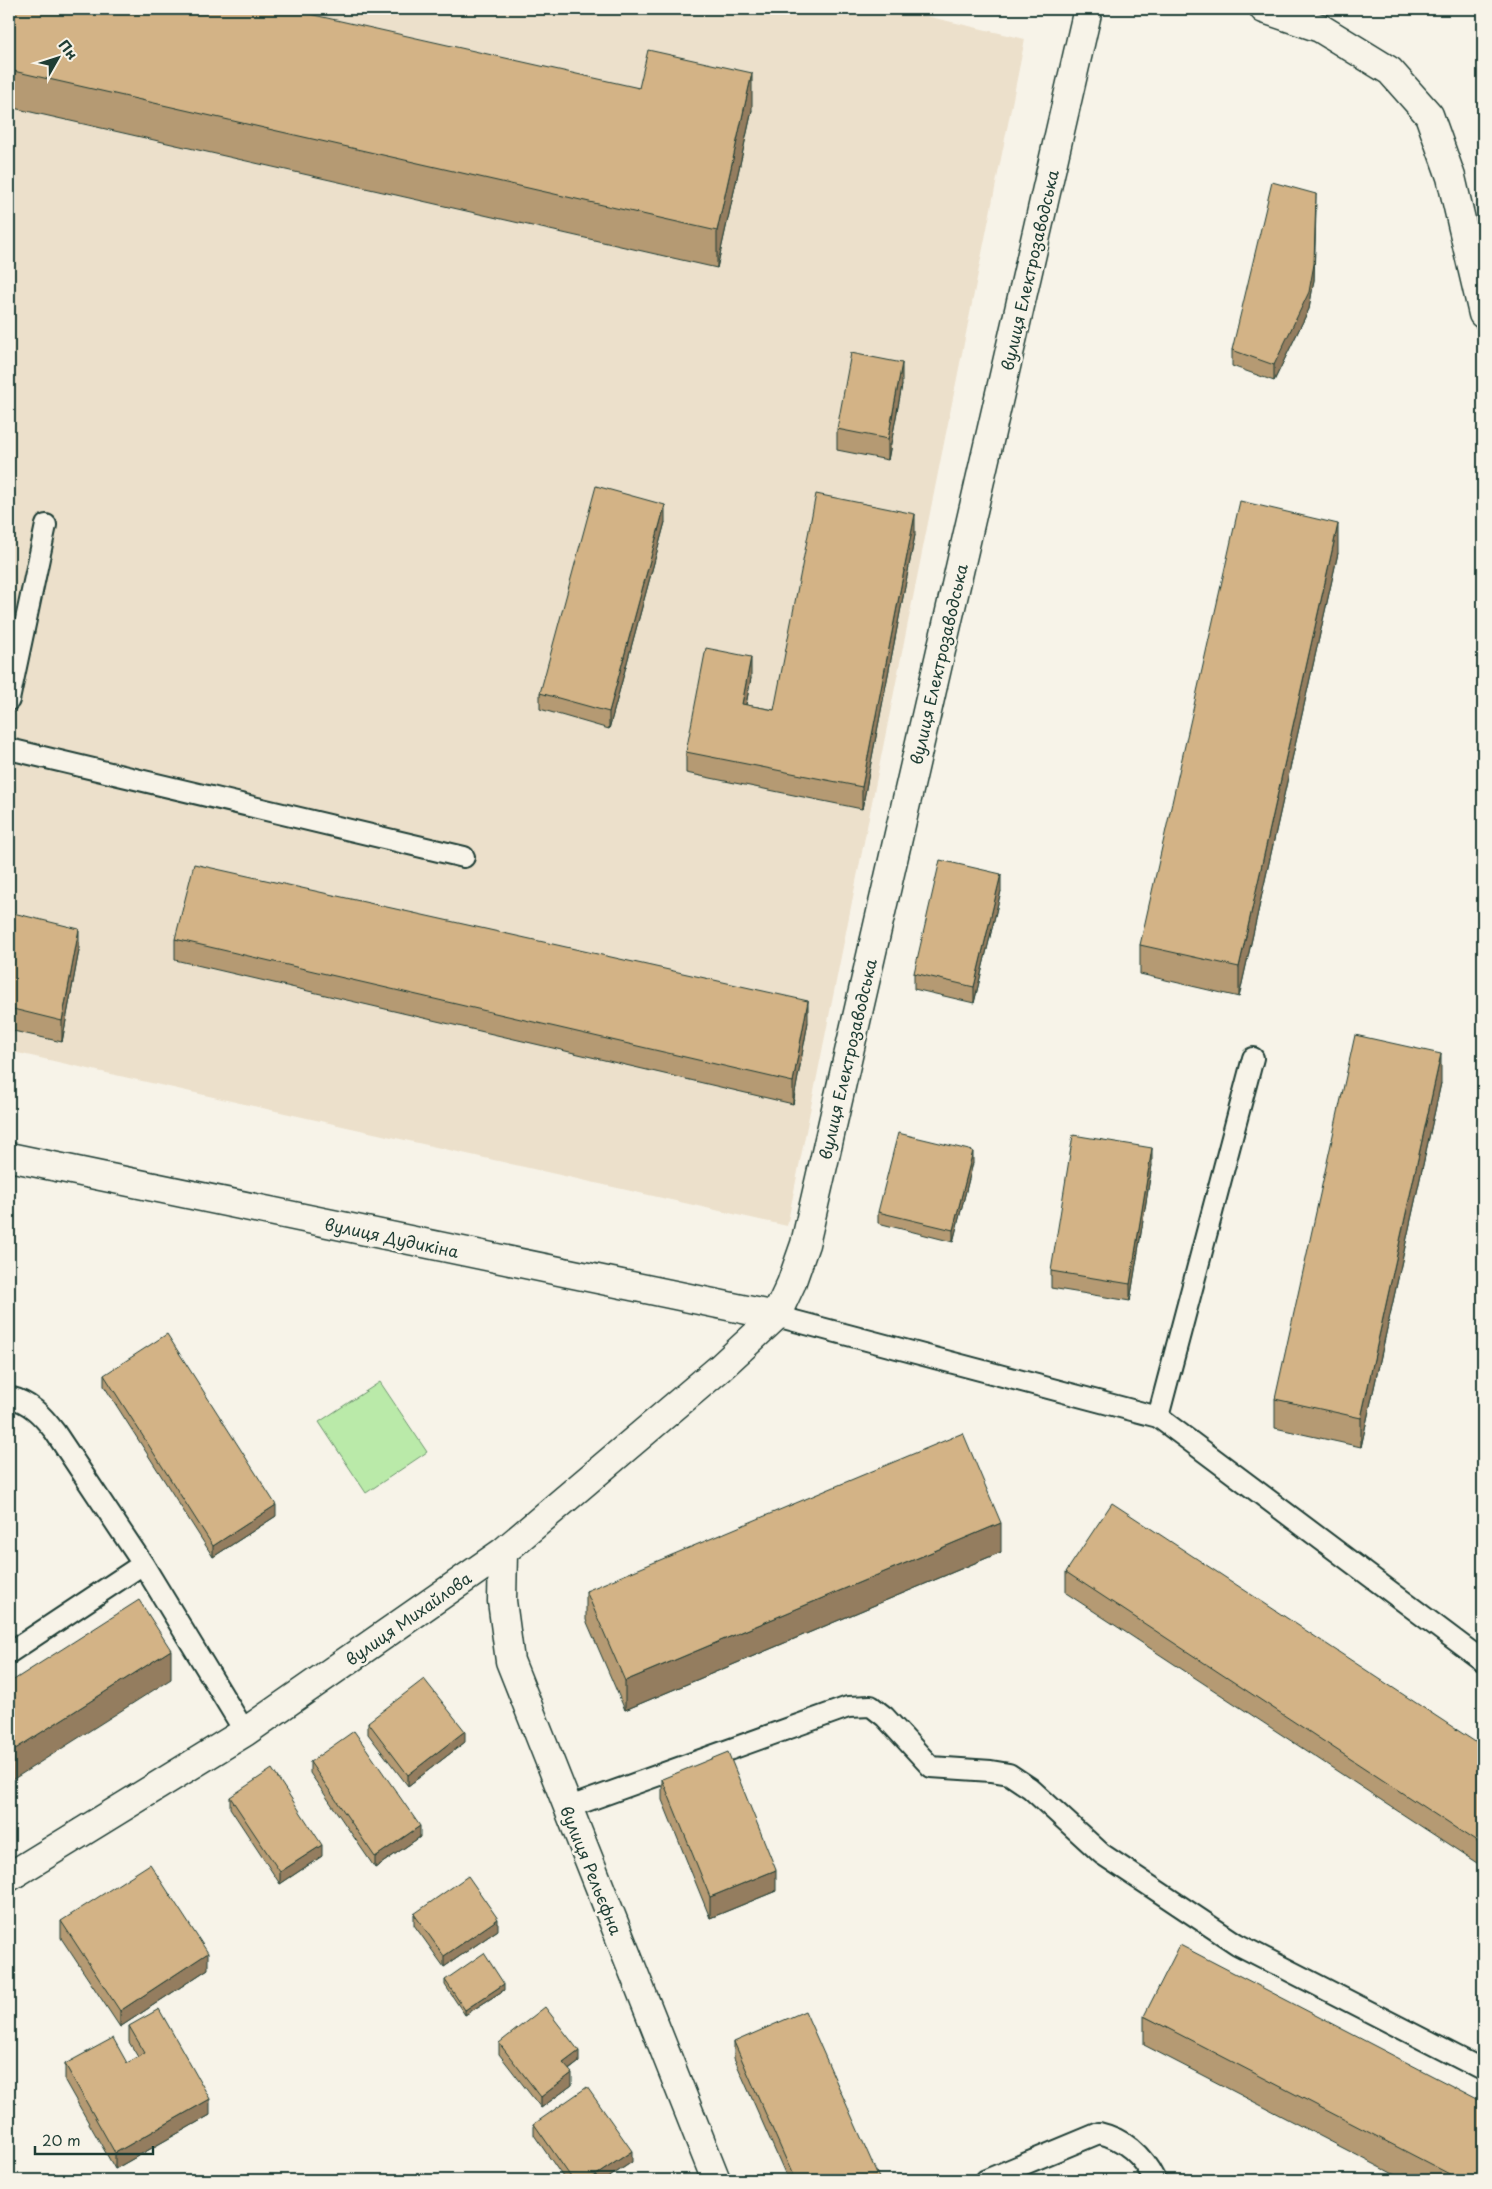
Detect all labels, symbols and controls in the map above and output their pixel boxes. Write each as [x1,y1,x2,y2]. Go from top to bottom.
north arrow [32,32,82,82]
text: Пн [54,35,83,64]
street label: вулиця Електрозаводська [994,167,1064,373]
street label: вулиця Електрозаводська [903,561,973,767]
street label: вулиця Електрозаводська [812,956,882,1162]
street label: вулиця Дудикіна [323,1211,461,1263]
street label: вулиця Михайлова [340,1565,476,1671]
street label: вулиця Рельєфна [555,1802,629,1938]
scale bar [35,2124,152,2156]
text: 20 m [42,2128,81,2151]

